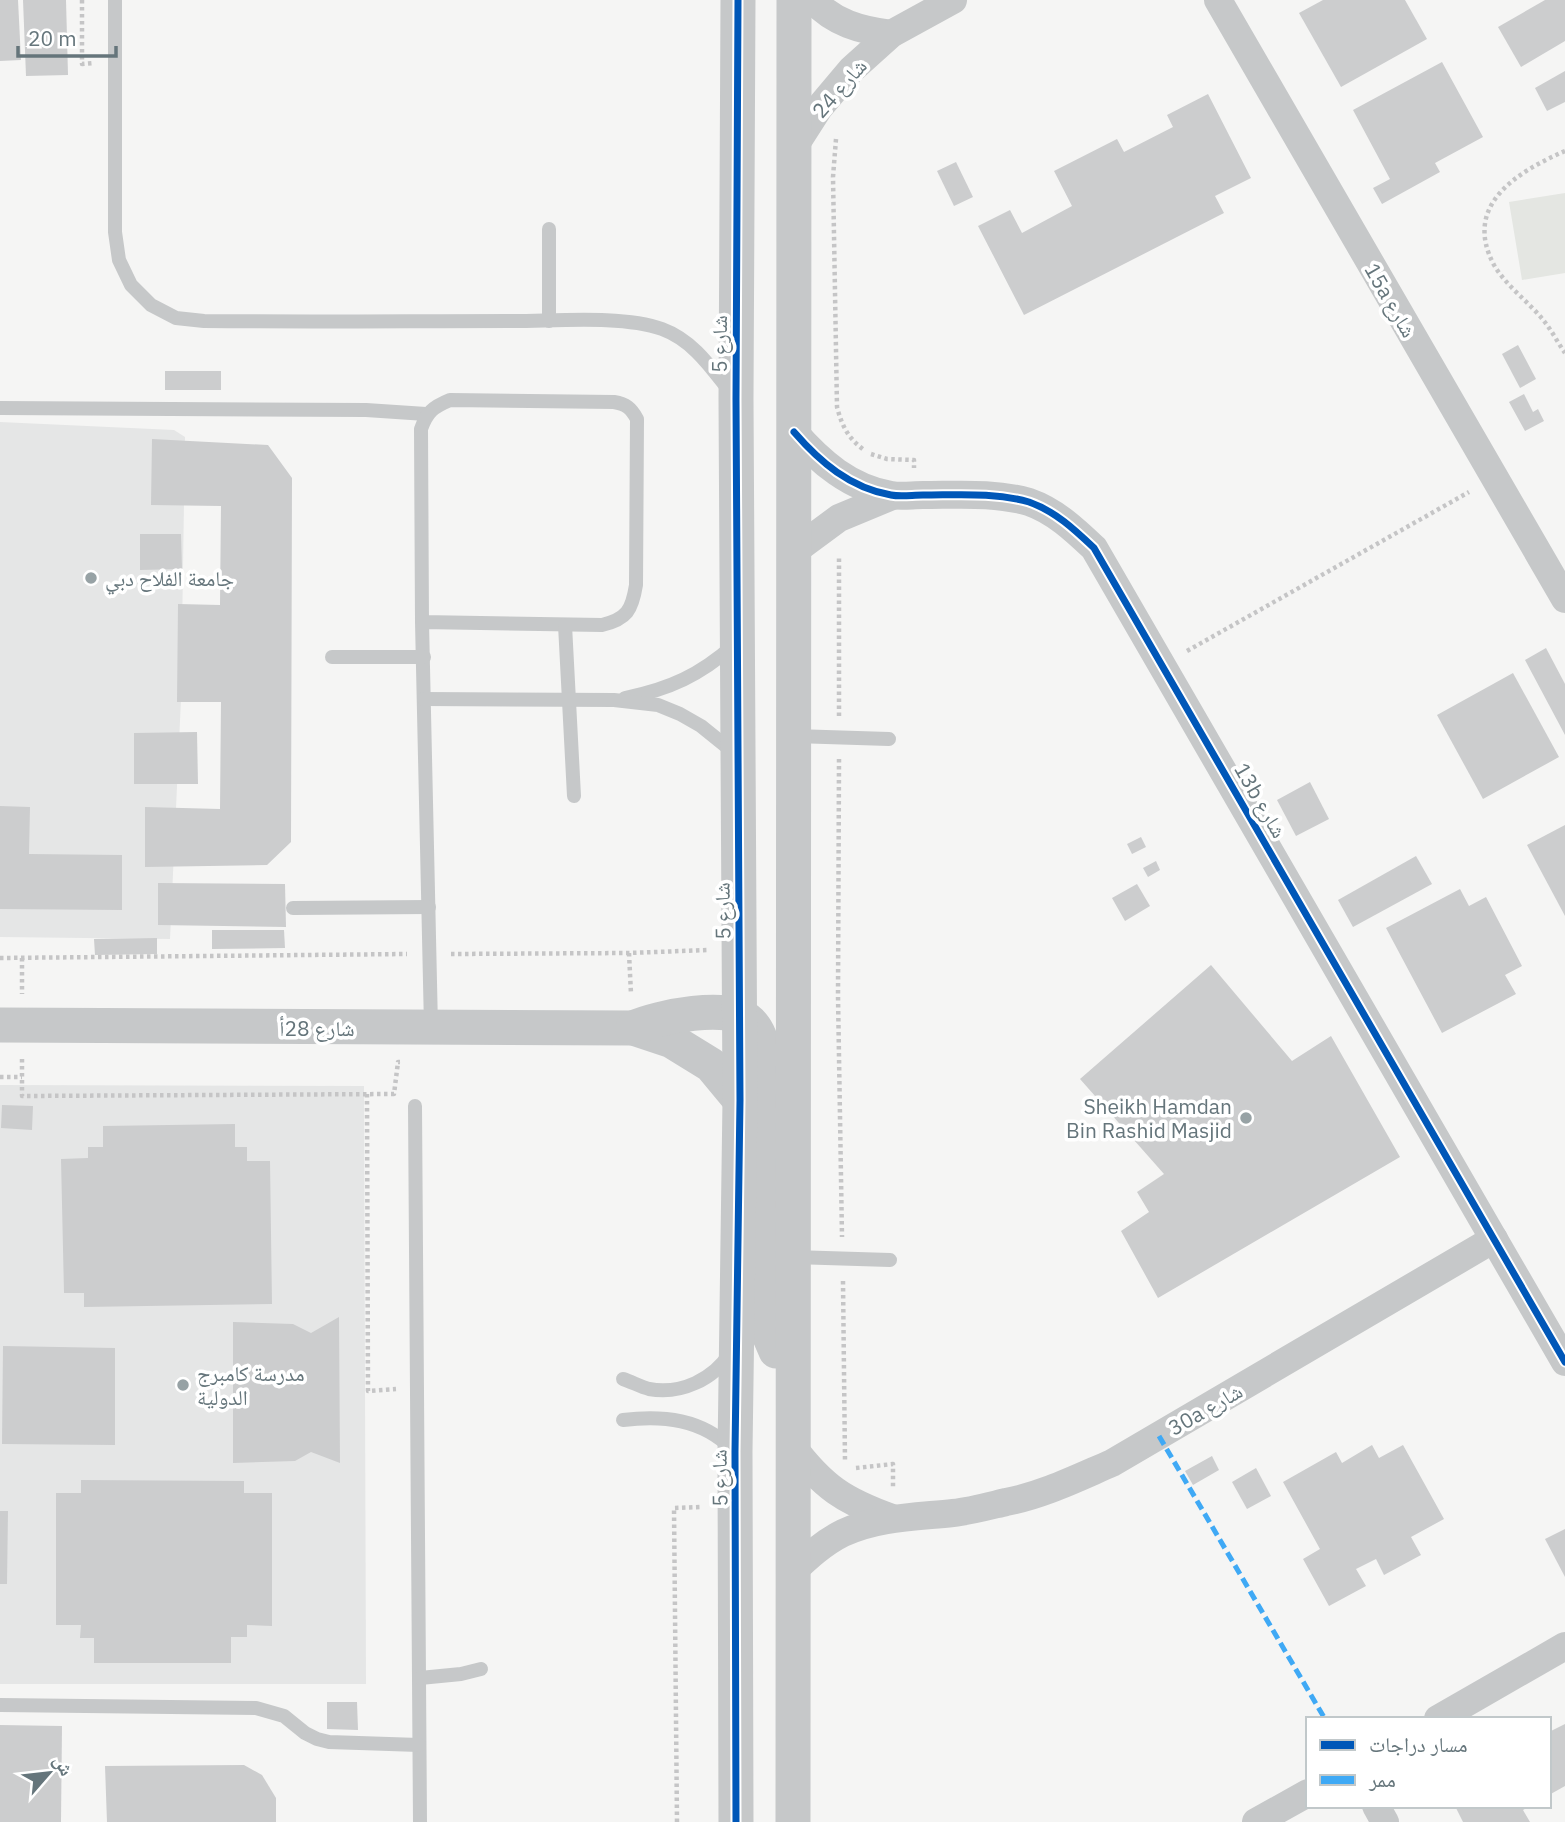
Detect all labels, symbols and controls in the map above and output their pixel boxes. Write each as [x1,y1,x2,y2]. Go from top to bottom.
scale bar [18,14,116,58]
text: 20 m [28,24,77,52]
street label: شارع 24 [805,52,873,124]
street label: 15a شارع [1359,258,1423,342]
street label: شارع 5 [705,315,733,373]
place label: جامعة الفلاح دبي [105,564,234,595]
marker: جامعة الفلاح دبي [83,570,99,586]
street label: 13b شارع [1228,757,1294,843]
street label: شارع 5 [708,882,736,940]
street label: شارع 28أ [279,1014,355,1042]
place label: Sheikh Hamdan Bin Rashid Masjid [1066,1092,1232,1144]
marker: Sheikh Hamdan Bin Rashid Masjid [1238,1110,1254,1126]
place label: مدرسة كامبرج الدولية [197,1359,304,1411]
marker: مدرسة كامبرج الدولية [175,1377,191,1393]
street label: 30a شارع [1163,1377,1247,1441]
street label: شارع 5 [705,1449,733,1507]
legend [1306,1717,1551,1808]
text: مسار دراجات [1369,1730,1468,1758]
north arrow [14,1738,84,1808]
text: ش [49,1750,79,1780]
text: ممر [1368,1765,1396,1793]

